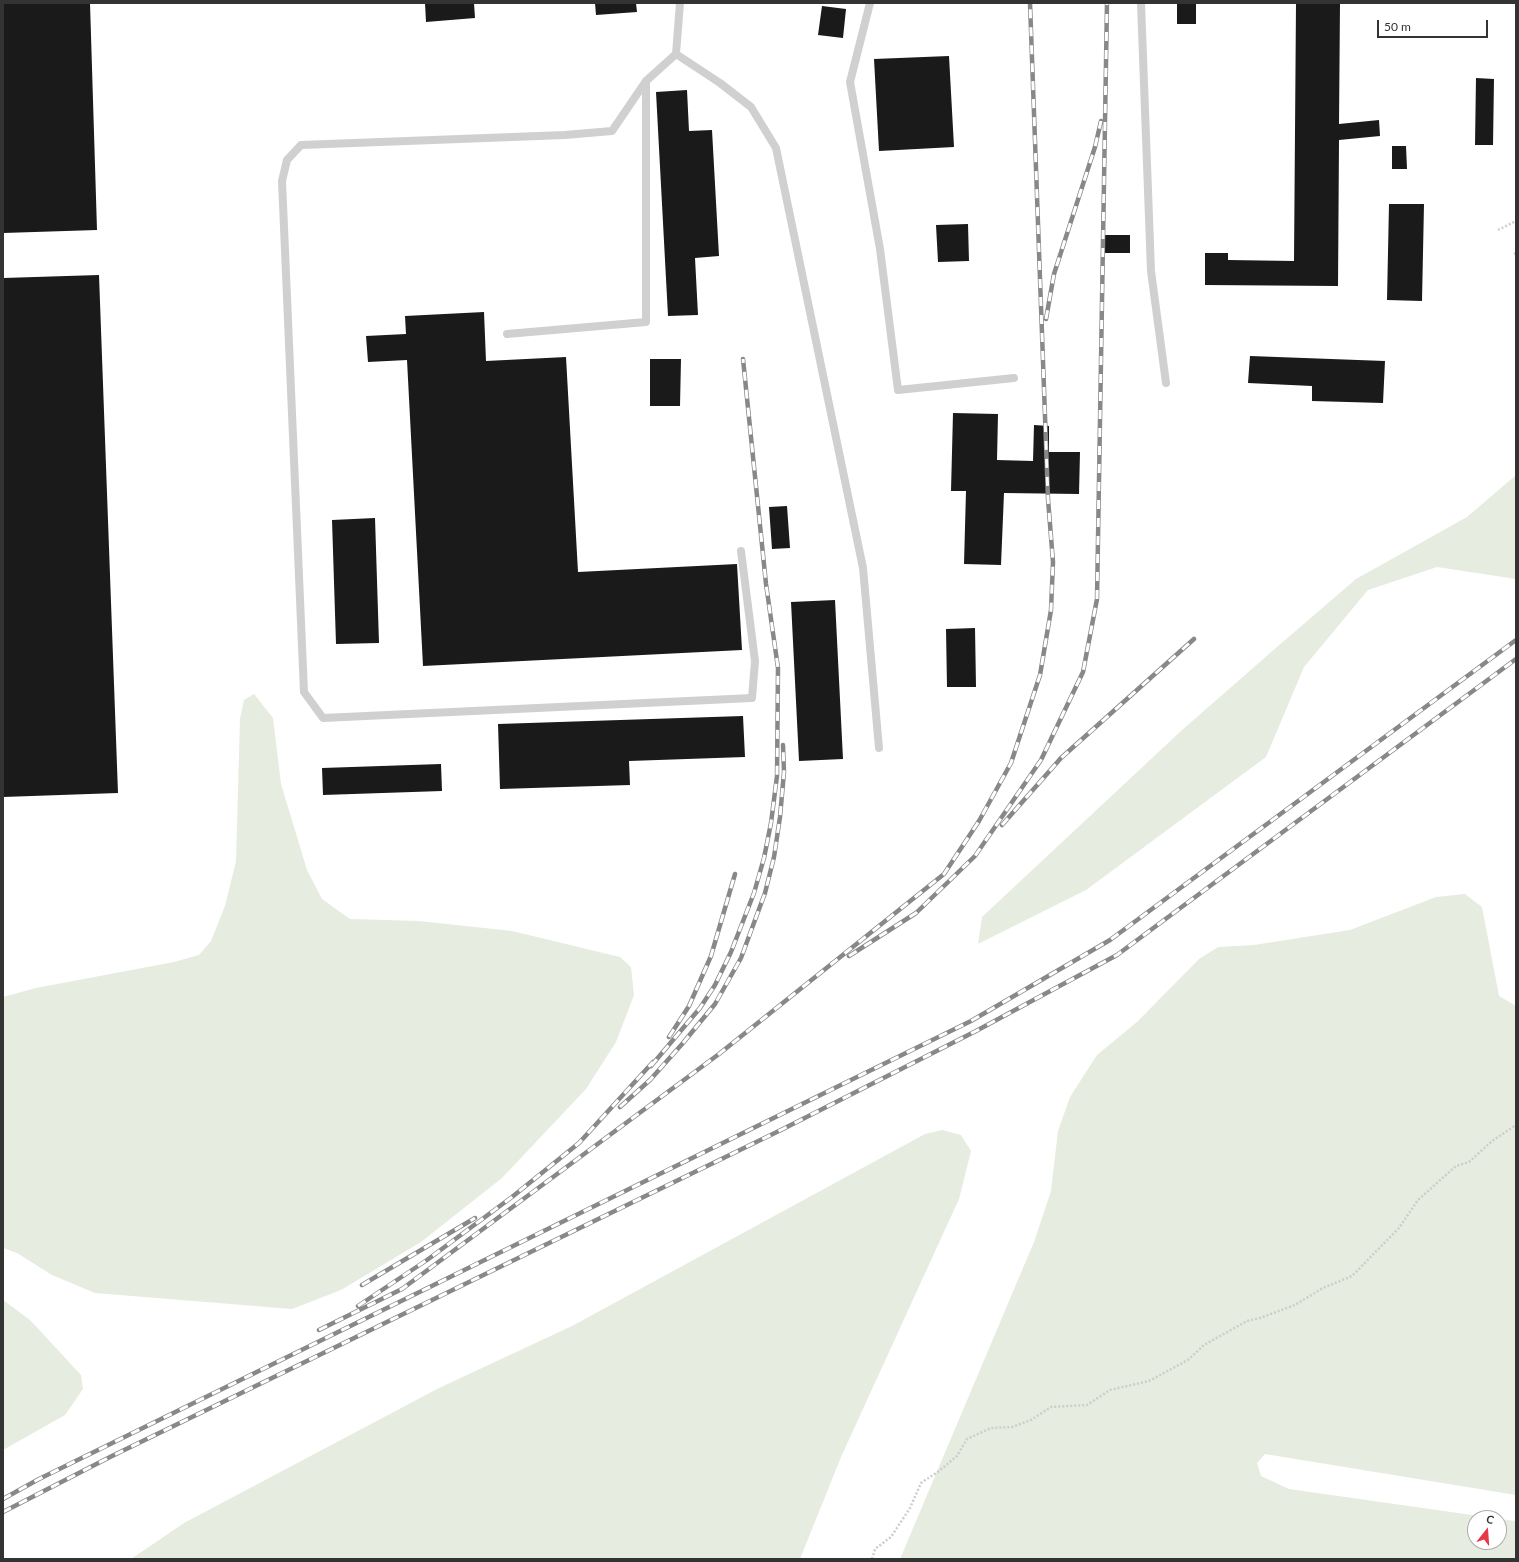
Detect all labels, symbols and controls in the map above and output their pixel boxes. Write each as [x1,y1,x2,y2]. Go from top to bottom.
scale bar [1379,12,1490,38]
text: 50 m [1384,19,1411,34]
north arrow [1467,1510,1507,1550]
text: С [1485,1512,1496,1526]

